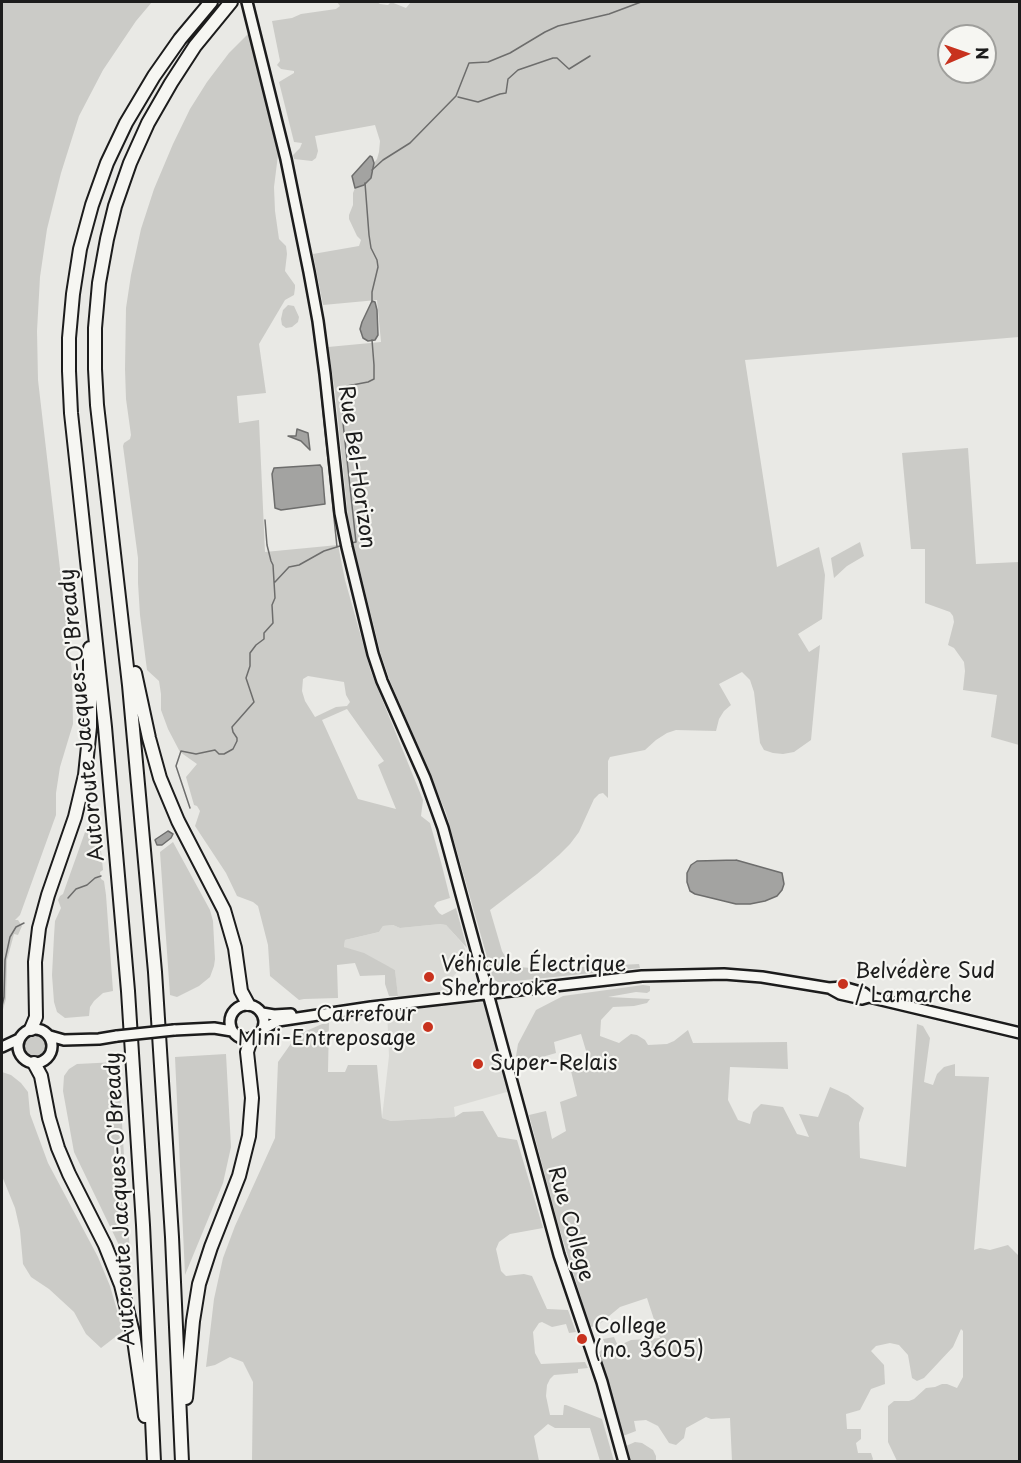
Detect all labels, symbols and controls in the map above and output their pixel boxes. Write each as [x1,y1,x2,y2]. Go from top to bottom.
north arrow [937,24,997,84]
text: N [971,47,995,60]
street label: Rue Bel-Horizon [332,384,380,550]
street label: Autoroute Jacques-O'Bready [55,567,111,863]
place label: Véhicule Électrique Sherbrooke [441,952,626,1002]
place label: Belvédère Sud / Lamarche [855,959,995,1009]
marker: Véhicule Électrique Sherbrooke [422,970,436,984]
marker: Belvédère Sud / Lamarche [836,977,850,991]
place label: Carrefour Mini-Entreposage [237,1002,416,1052]
marker: Carrefour Mini-Entreposage [421,1020,435,1034]
street label: Autoroute Jacques-O'Bready [101,1051,141,1347]
place label: Super-Relais [490,1051,618,1077]
marker: Super-Relais [471,1057,485,1071]
street label: Rue College [542,1164,598,1284]
place label: College (no. 3605) [594,1314,704,1364]
marker: College (no. 3605) [575,1332,589,1346]

